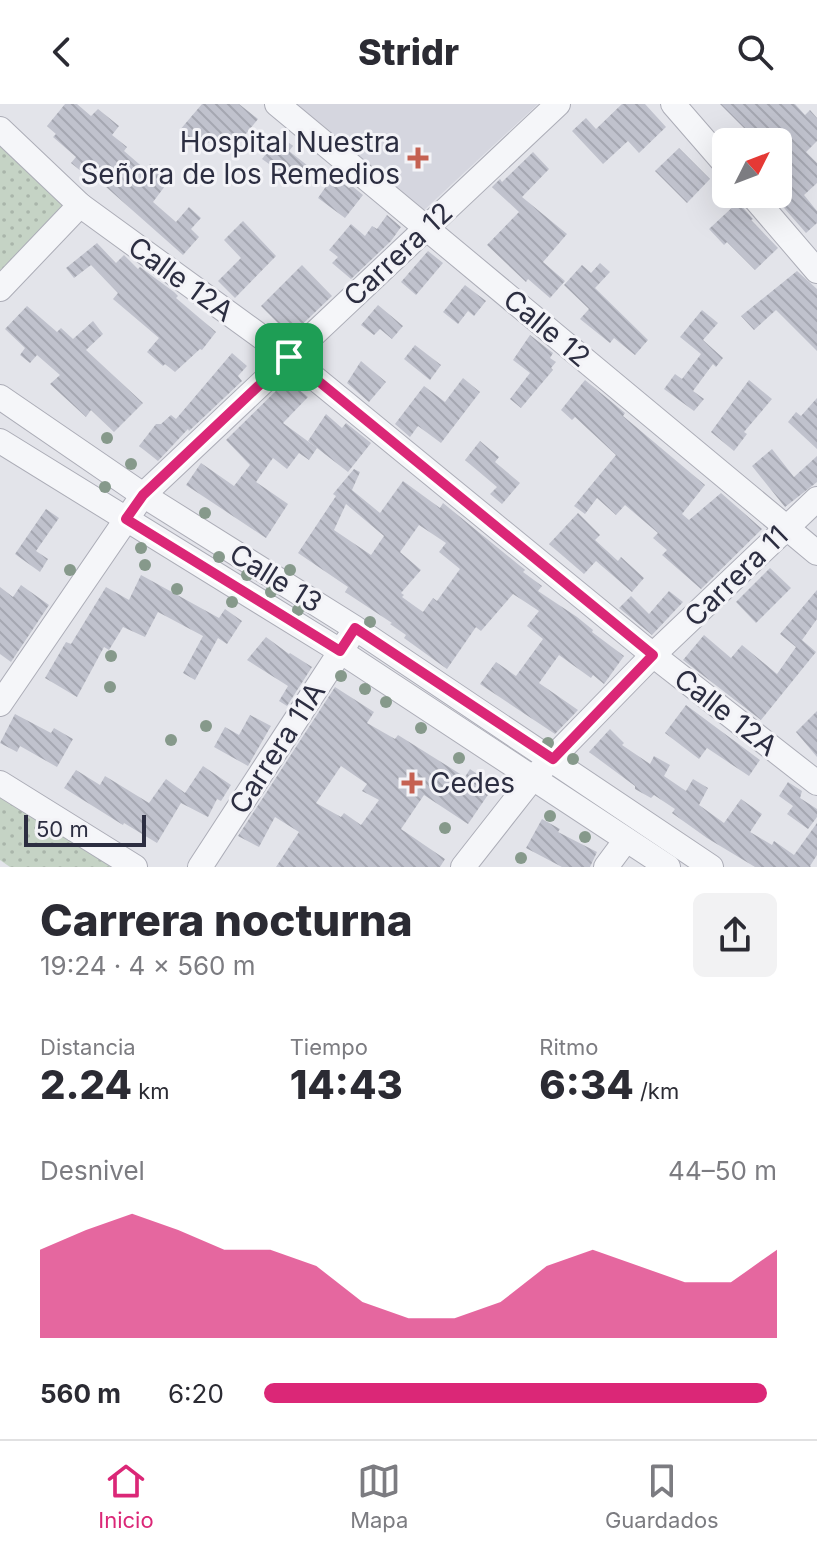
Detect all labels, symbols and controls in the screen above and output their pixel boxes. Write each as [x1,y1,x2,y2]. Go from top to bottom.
icon: back [40,30,84,74]
text: Stridr [358,30,459,74]
icon: search [733,30,777,74]
place label: Hospital Nuestra Señora de los Remedios [80,125,400,191]
north arrow [712,128,792,208]
map controls [712,128,792,208]
marker: Hospital Nuestra Señora de los Remedios [407,147,429,169]
street label: Carrera 12 [337,195,459,313]
street label: Calle 12A [122,229,240,329]
street label: Calle 12 [497,282,597,374]
pin [255,323,323,391]
icon: arrive [267,335,311,379]
street label: Carrera 11 [677,518,795,634]
street label: Calle 13 [223,536,329,620]
street label: Calle 12A [668,661,784,763]
street label: Carrera 11A [222,676,332,820]
place label: Cedes [430,766,515,800]
marker: Cedes [401,772,423,794]
scale bar [24,811,146,847]
text: 50 m [36,816,89,842]
text: Carrera nocturna [40,893,413,947]
button: share [693,893,777,977]
text: 19:24 · 4 × 560 m [40,950,256,981]
text: Distancia [40,1034,136,1060]
text: Tiempo [290,1034,368,1060]
text: Ritmo [539,1034,598,1060]
text: 2.24 [40,1060,132,1109]
text: 14:43 [290,1060,403,1109]
text: 6:34 [539,1060,634,1109]
text: km [132,1078,170,1104]
text: /km [634,1078,679,1104]
text: Desnivel [40,1155,145,1186]
text: 44–50 m [668,1155,777,1186]
text: 560 m [40,1378,121,1409]
text: 6:20 [168,1378,224,1409]
tab: Inicio [98,1459,154,1533]
tab: Mapa [350,1459,408,1533]
tab: Guardados [605,1459,719,1533]

